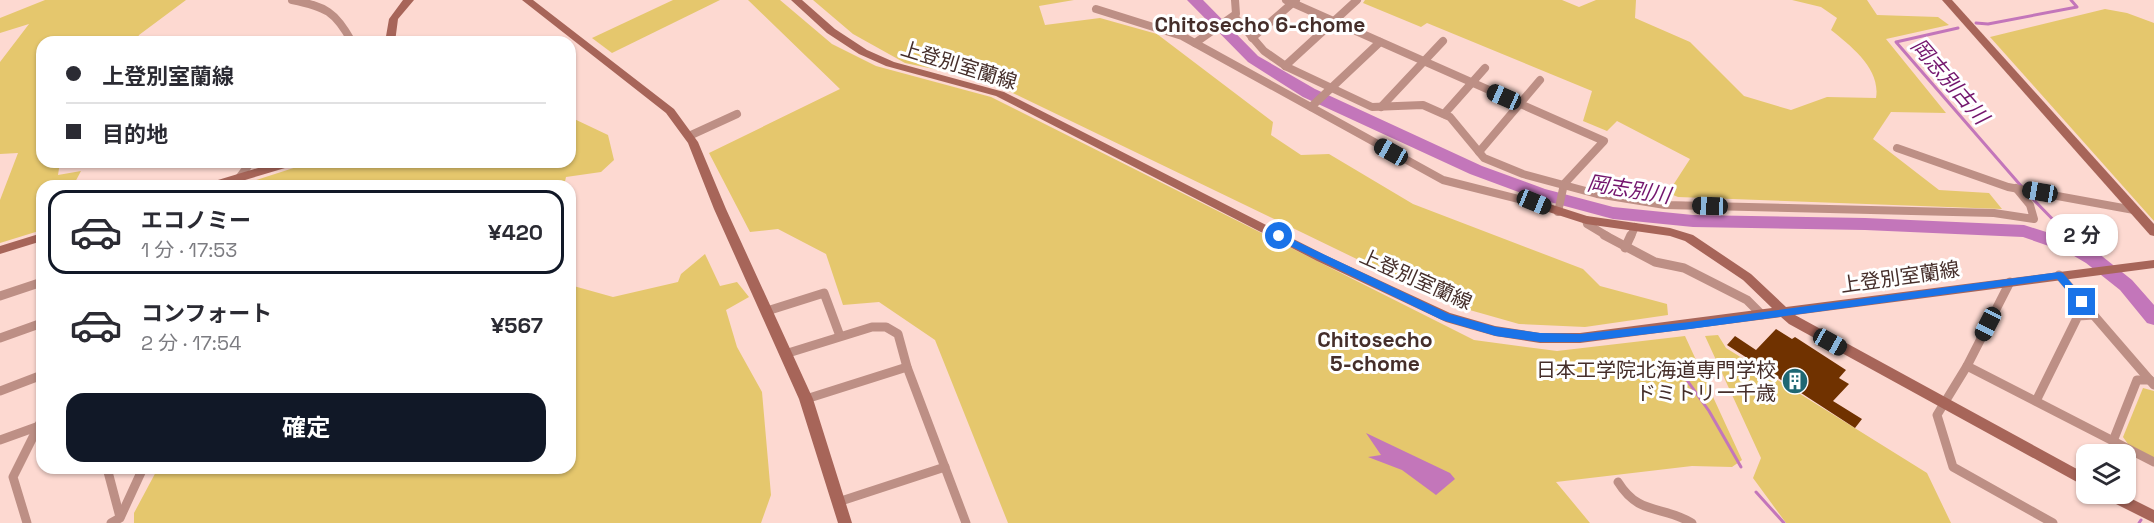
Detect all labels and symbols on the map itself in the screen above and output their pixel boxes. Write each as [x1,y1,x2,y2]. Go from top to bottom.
district label: Chitosecho 6-chome [1155,11,1365,38]
water label: 岡志別古川 [1905,33,1996,131]
street label: 上登別室蘭線 [898,35,1020,95]
car [1484,81,1524,113]
car [1371,135,1411,169]
water label: 岡志別川 [1585,169,1675,209]
car [2021,180,2059,204]
car [1514,187,1554,217]
car [1692,196,1728,216]
callout: 2 分 [2046,215,2118,257]
route start [1265,222,1292,249]
street label: 上登別室蘭線 [1356,243,1476,315]
street label: 上登別室蘭線 [1839,256,1961,298]
route end [2068,288,2095,315]
car [1972,304,2004,344]
car [1810,325,1850,359]
district label: Chitosecho 5-chome [1317,326,1433,377]
place label: 日本工学院北海道専門学校 ドミトリー千歳 [1536,357,1776,406]
building icon: 日本工学院北海道専門学校 ドミトリー千歳 [1780,366,1810,396]

